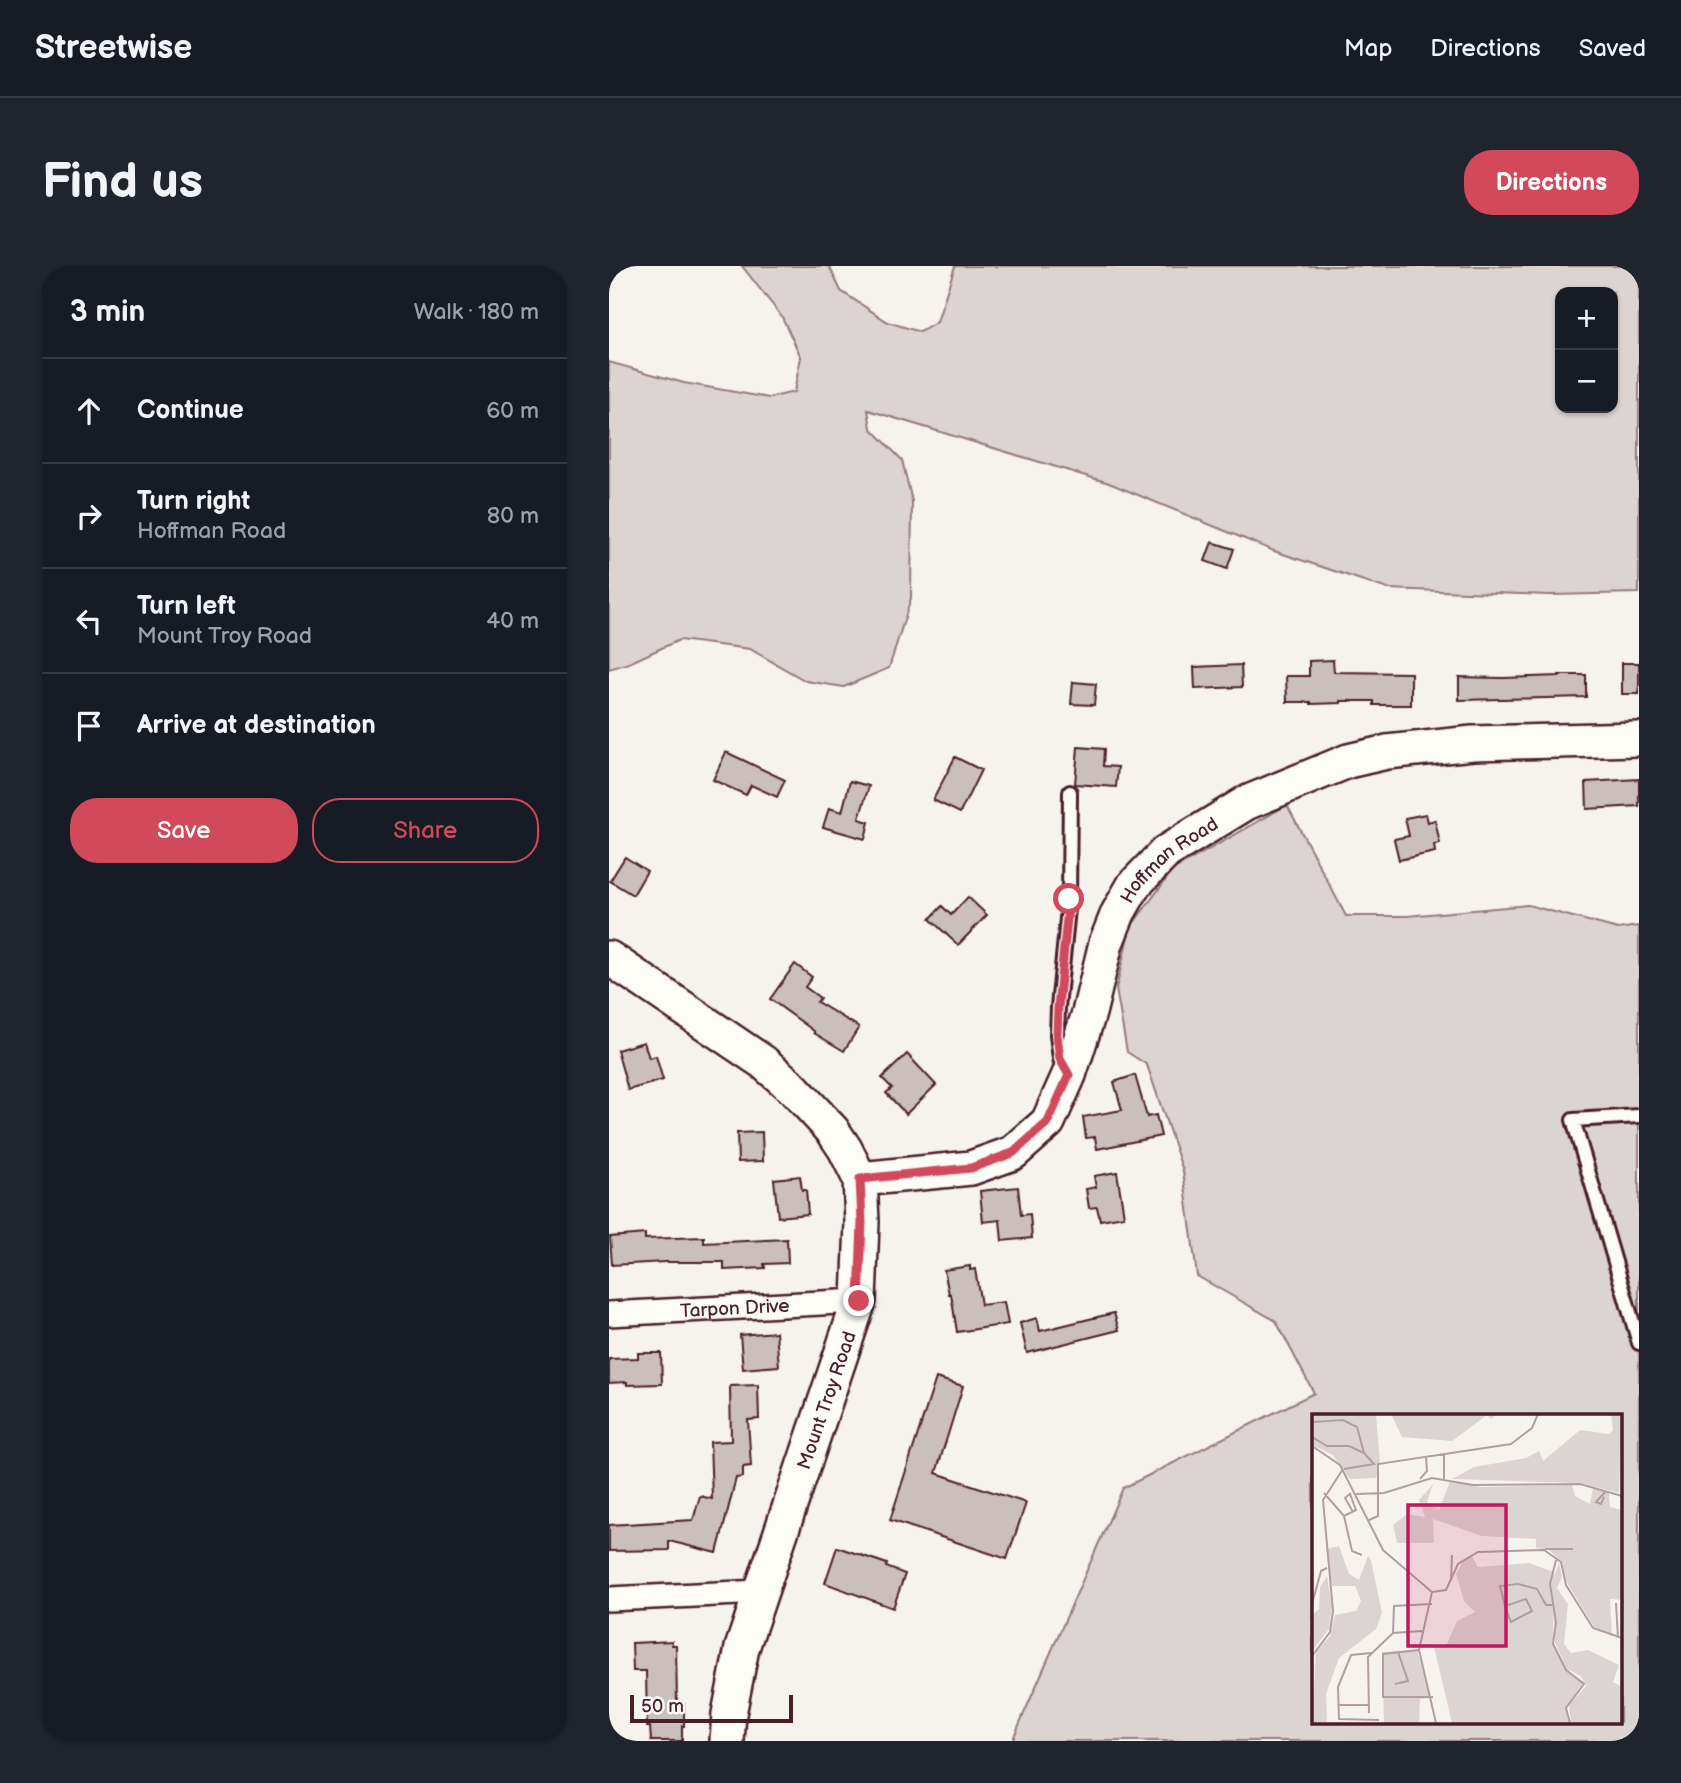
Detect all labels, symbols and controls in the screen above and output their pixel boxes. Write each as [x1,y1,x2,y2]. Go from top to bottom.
text: Streetwise [35,28,192,68]
text: Map [1344,34,1392,63]
text: Directions [1430,34,1541,63]
text: Saved [1579,34,1646,63]
button: Directions [1464,150,1639,215]
text: Find us [42,153,203,212]
map controls [1555,287,1618,413]
button: + [1555,287,1618,350]
text: 3 min [70,294,145,330]
text: Walk · 180 m [414,298,539,326]
button: − [1555,350,1618,413]
icon: ahead [70,392,108,430]
text: Continue [137,395,244,426]
text: 60 m [486,397,539,425]
text: Turn right [137,486,250,517]
icon: right [70,497,108,535]
text: 80 m [487,502,539,530]
text: Hoffman Road [137,517,286,545]
text: Turn left [137,591,236,622]
icon: left [70,602,108,640]
text: 40 m [486,607,539,635]
text: Mount Troy Road [137,622,312,650]
icon: arrive [70,707,108,745]
text: Arrive at destination [137,710,376,741]
button: Save [70,798,298,863]
button: Share [312,798,539,863]
street label: Hoffman Road [1116,813,1223,908]
route start [1053,883,1084,914]
route end [843,1285,874,1316]
street label: Tarpon Drive [680,1295,790,1323]
street label: Mount Troy Road [793,1328,862,1473]
inset map [1312,1414,1621,1724]
scale bar [630,1692,793,1724]
text: 50 m [641,1695,684,1718]

